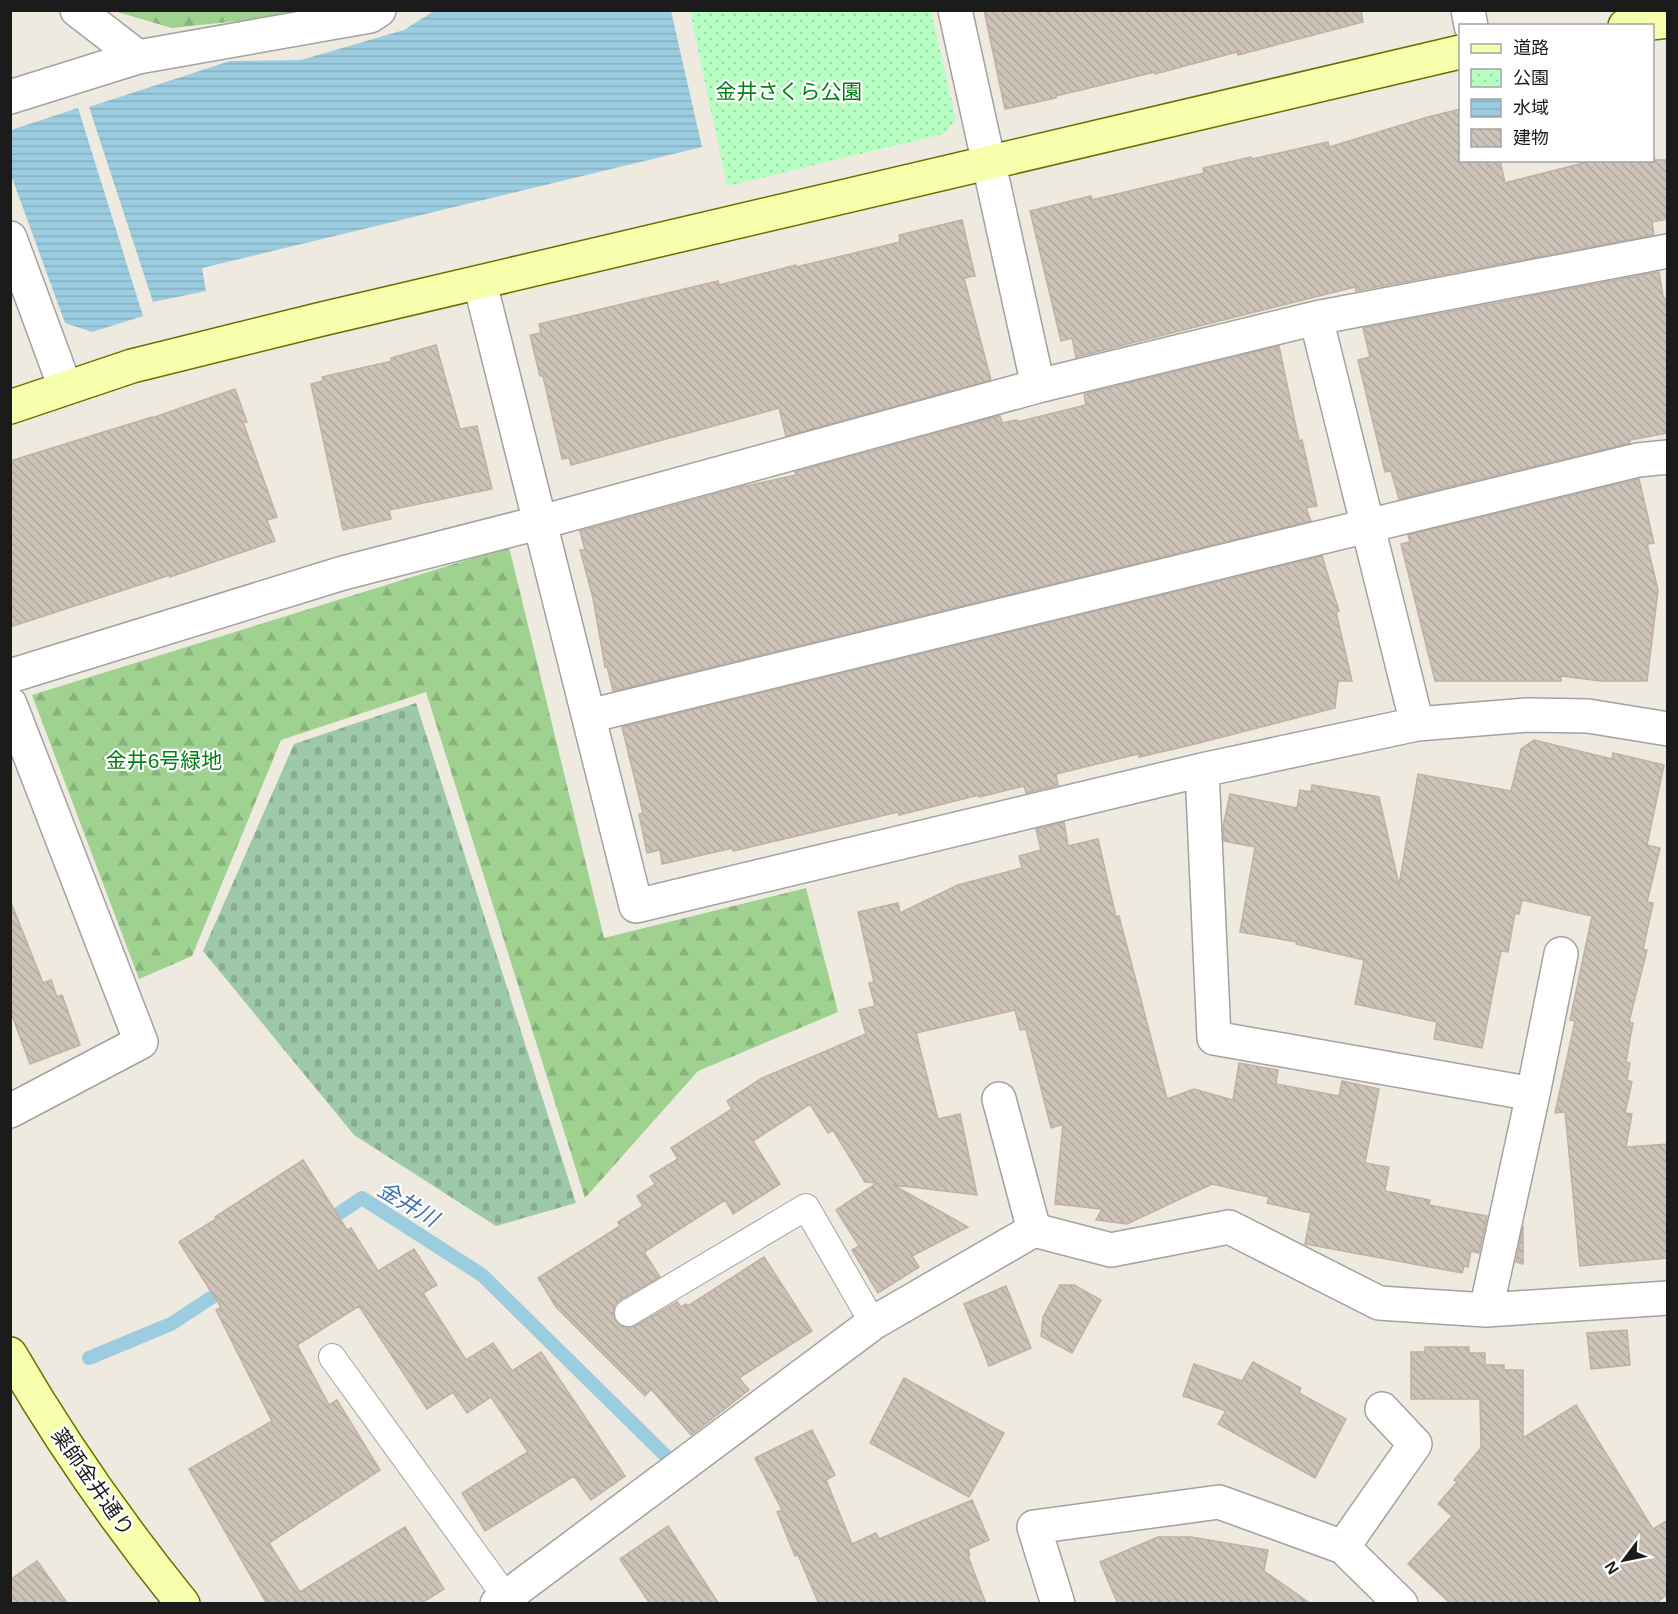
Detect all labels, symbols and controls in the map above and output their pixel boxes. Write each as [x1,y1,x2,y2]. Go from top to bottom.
legend [1459,24,1654,162]
text: 道路 [1513,38,1549,58]
text: 公園 [1513,68,1549,88]
park label: 金井さくら公園 [716,80,863,103]
text: 水域 [1513,98,1549,118]
text: 建物 [1513,128,1549,148]
park label: 金井6号緑地 [106,749,222,772]
water label: 金井川 [373,1176,444,1233]
street label: 薬師金井通り [47,1424,139,1540]
north arrow [1594,1530,1654,1590]
text: N [1601,1558,1622,1577]

